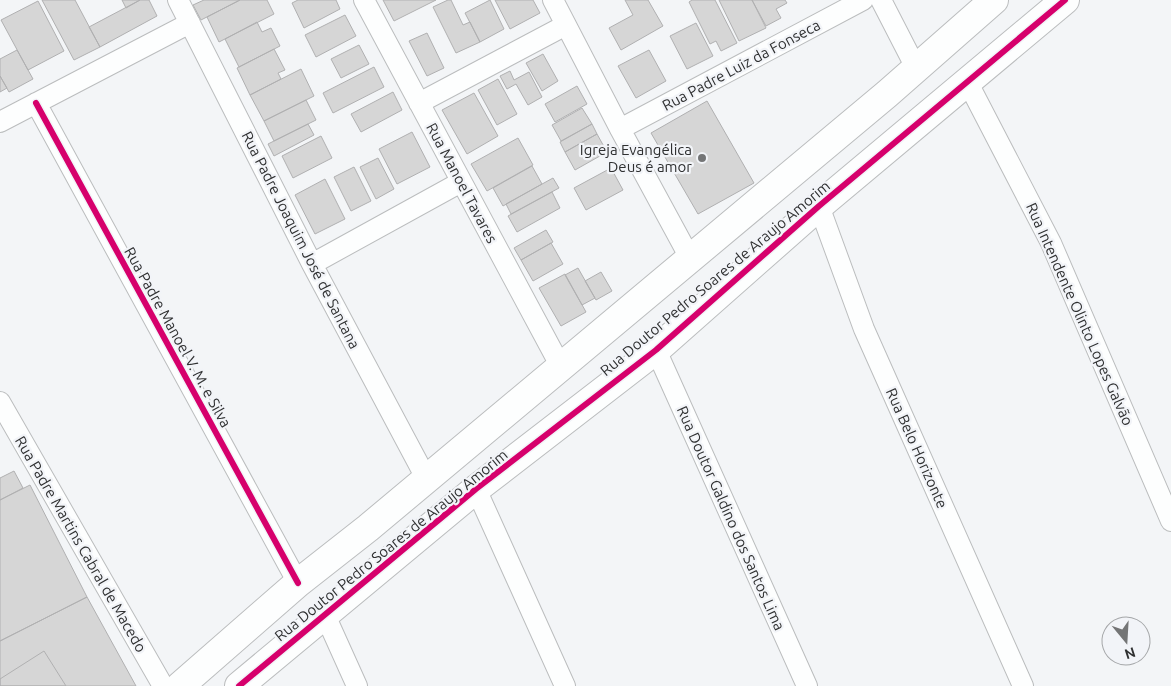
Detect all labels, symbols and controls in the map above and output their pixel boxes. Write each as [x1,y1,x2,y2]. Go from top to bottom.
street label: Rua Padre Luiz da Fonseca [659,16,823,114]
street label: Rua Manoel Tavares [423,120,501,246]
street label: Rua Padre Joaquim José de Santana [239,128,363,352]
place label: Igreja Evangélica Deus é amor [580,141,692,175]
marker: Igreja Evangélica Deus é amor [696,152,708,164]
street label: Rua Doutor Pedro Soares de Araujo Amorim [597,177,833,379]
street label: Rua Intendente Olinto Lopes Galvão [1023,200,1137,428]
street label: Rua Padre Manoel V. M. e Silva [121,244,235,430]
street label: Rua Belo Horizonte [883,385,951,511]
street label: Rua Doutor Galdino dos Santos Lima [674,403,788,633]
street label: Rua Padre Martins Cabral de Macedo [12,433,150,655]
street label: Rua Doutor Pedro Soares de Araujo Amorim [271,446,511,644]
north arrow [1101,616,1151,666]
text: N [1123,644,1137,663]

